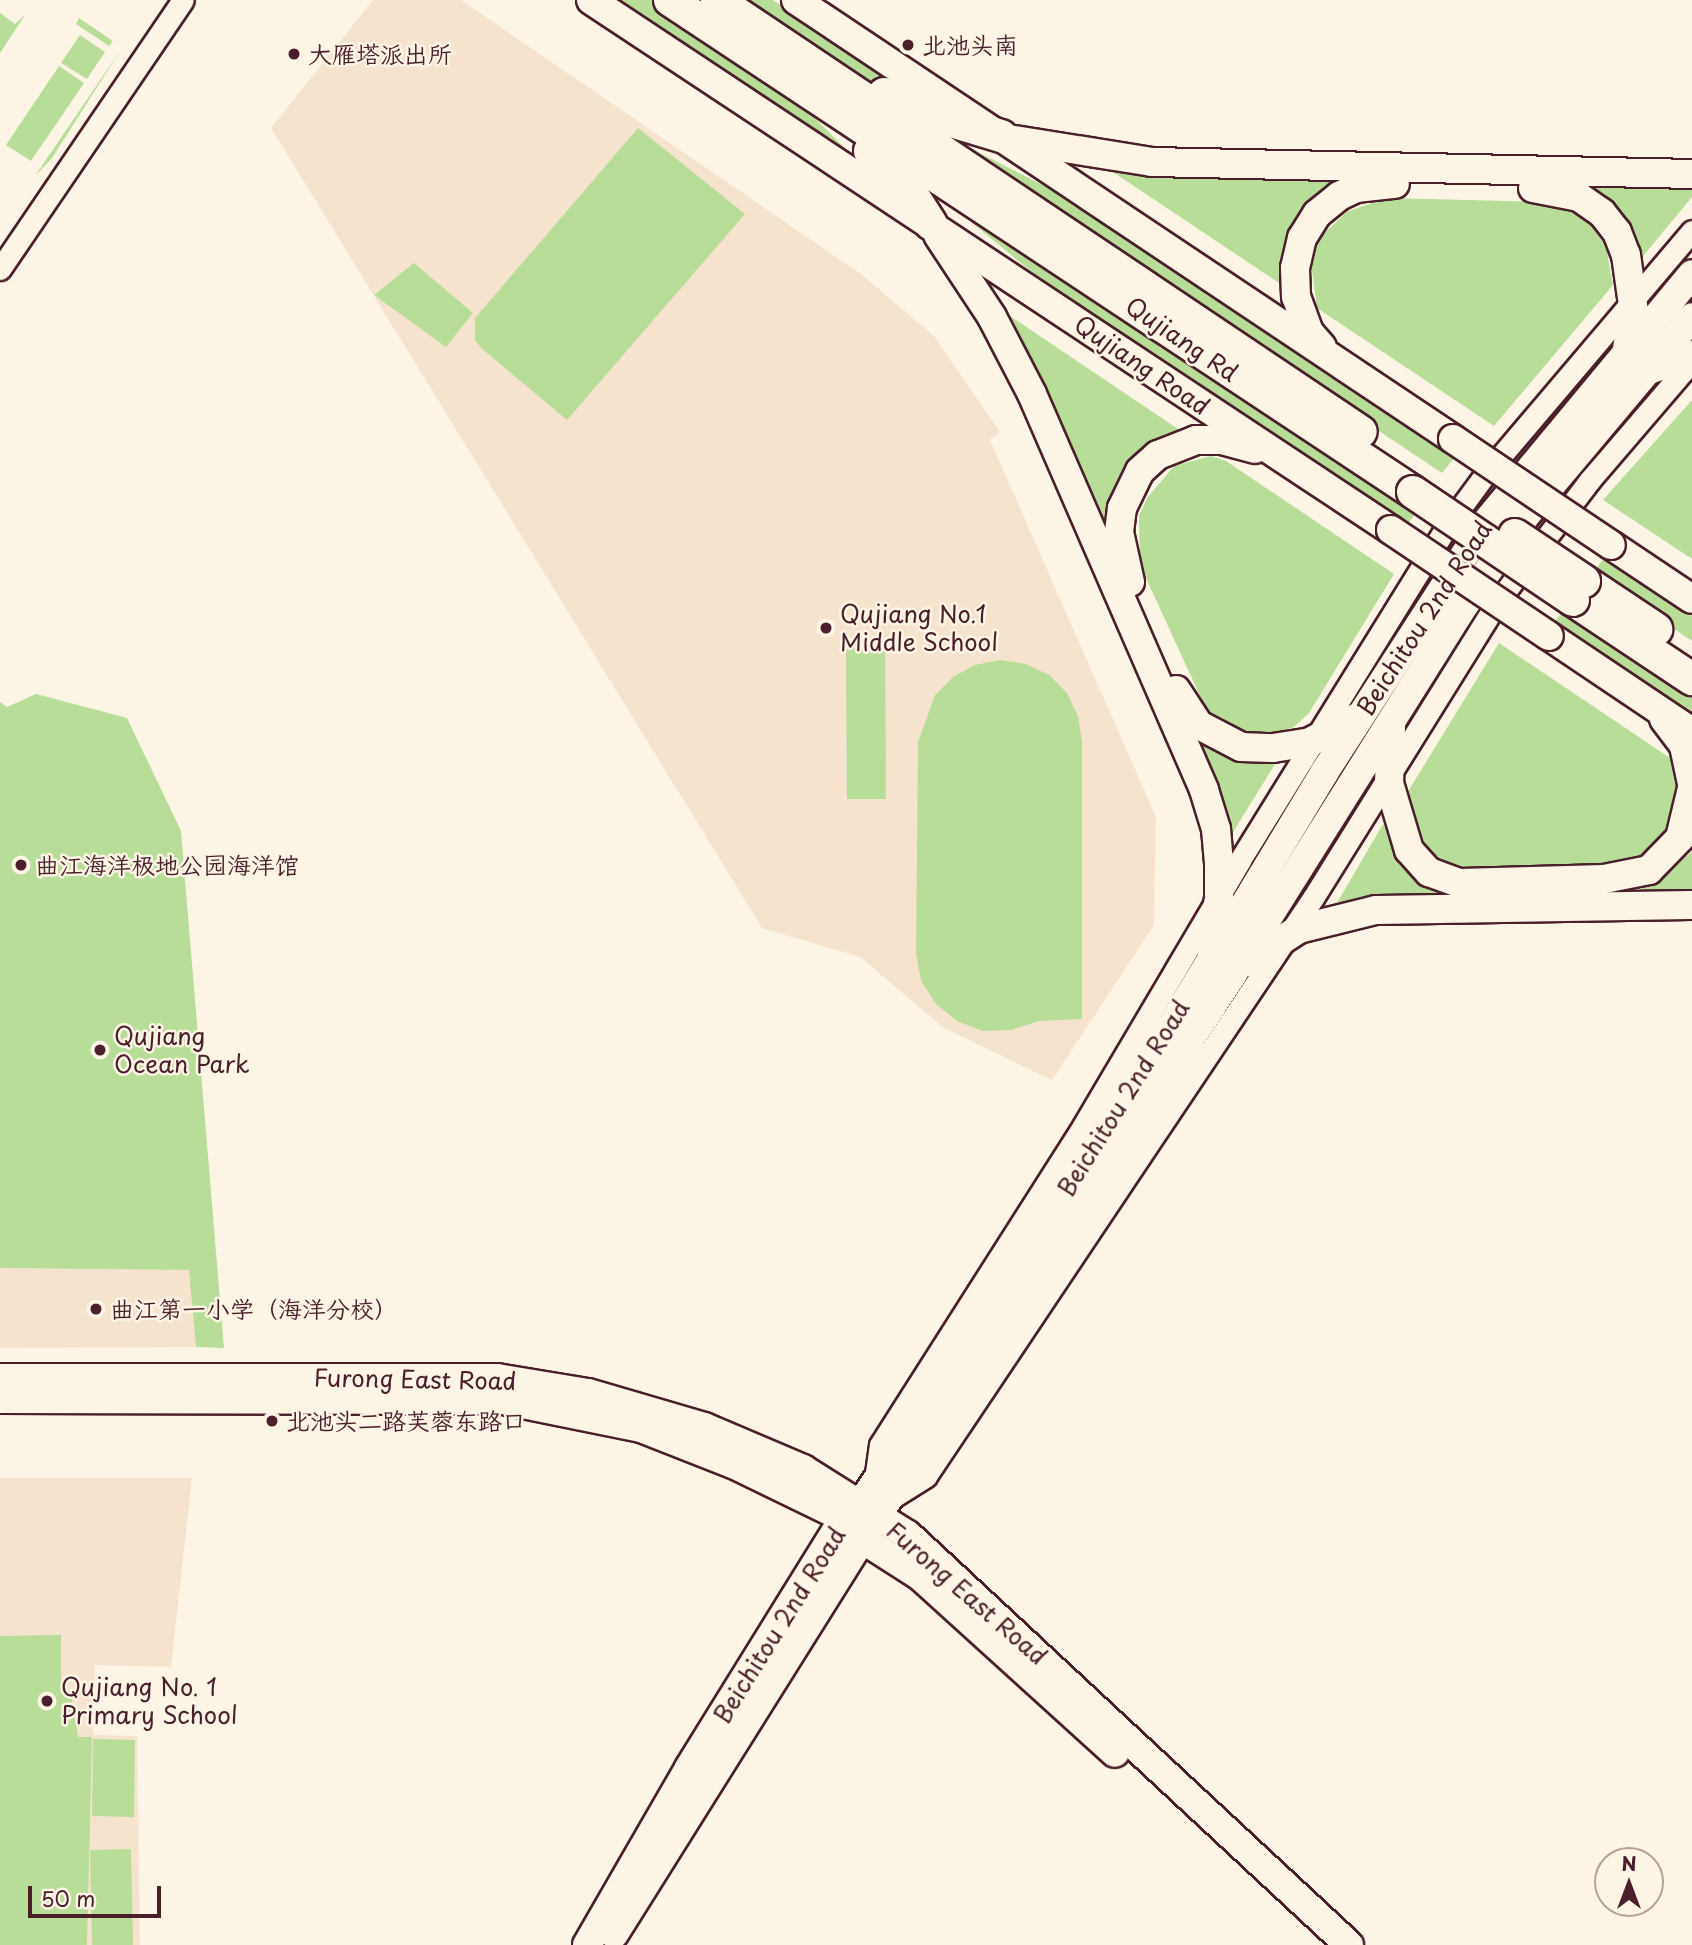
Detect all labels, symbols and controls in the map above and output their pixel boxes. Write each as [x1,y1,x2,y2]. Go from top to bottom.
place label: 北池头南 [922,31,1018,59]
marker: 北池头南 [900,37,916,53]
place label: 大雁塔派出所 [308,40,452,68]
marker: 大雁塔派出所 [286,46,302,62]
street label: Qujiang Rd [1120,291,1244,387]
street label: Qujiang Road [1069,309,1215,421]
street label: Beichitou 2nd Road [1351,516,1497,720]
place label: Qujiang No.1 Middle School [840,600,1000,656]
marker: Qujiang No.1 Middle School [818,620,834,636]
place label: 曲江海洋极地公园海洋馆 [35,851,299,879]
marker: 曲江海洋极地公园海洋馆 [13,857,29,873]
street label: Beichitou 2nd Road [1051,995,1195,1201]
place label: Qujiang Ocean Park [114,1022,249,1078]
marker: Qujiang Ocean Park [92,1042,108,1058]
place label: 曲江第一小学（海洋分校） [110,1295,398,1323]
marker: 曲江第一小学（海洋分校） [88,1301,104,1317]
street label: Furong East Road [314,1363,516,1395]
place label: 北池头二路芙蓉东路口 [286,1407,526,1435]
marker: 北池头二路芙蓉东路口 [264,1413,280,1429]
street label: Furong East Road [881,1516,1053,1670]
street label: Beichitou 2nd Road [707,1522,851,1728]
place label: Qujiang No. 1 Primary School [61,1673,238,1729]
marker: Qujiang No. 1 Primary School [39,1693,55,1709]
north arrow [1594,1847,1664,1917]
text: N [1621,1849,1637,1877]
scale bar [32,1871,164,1915]
text: 50 m [41,1882,95,1914]

